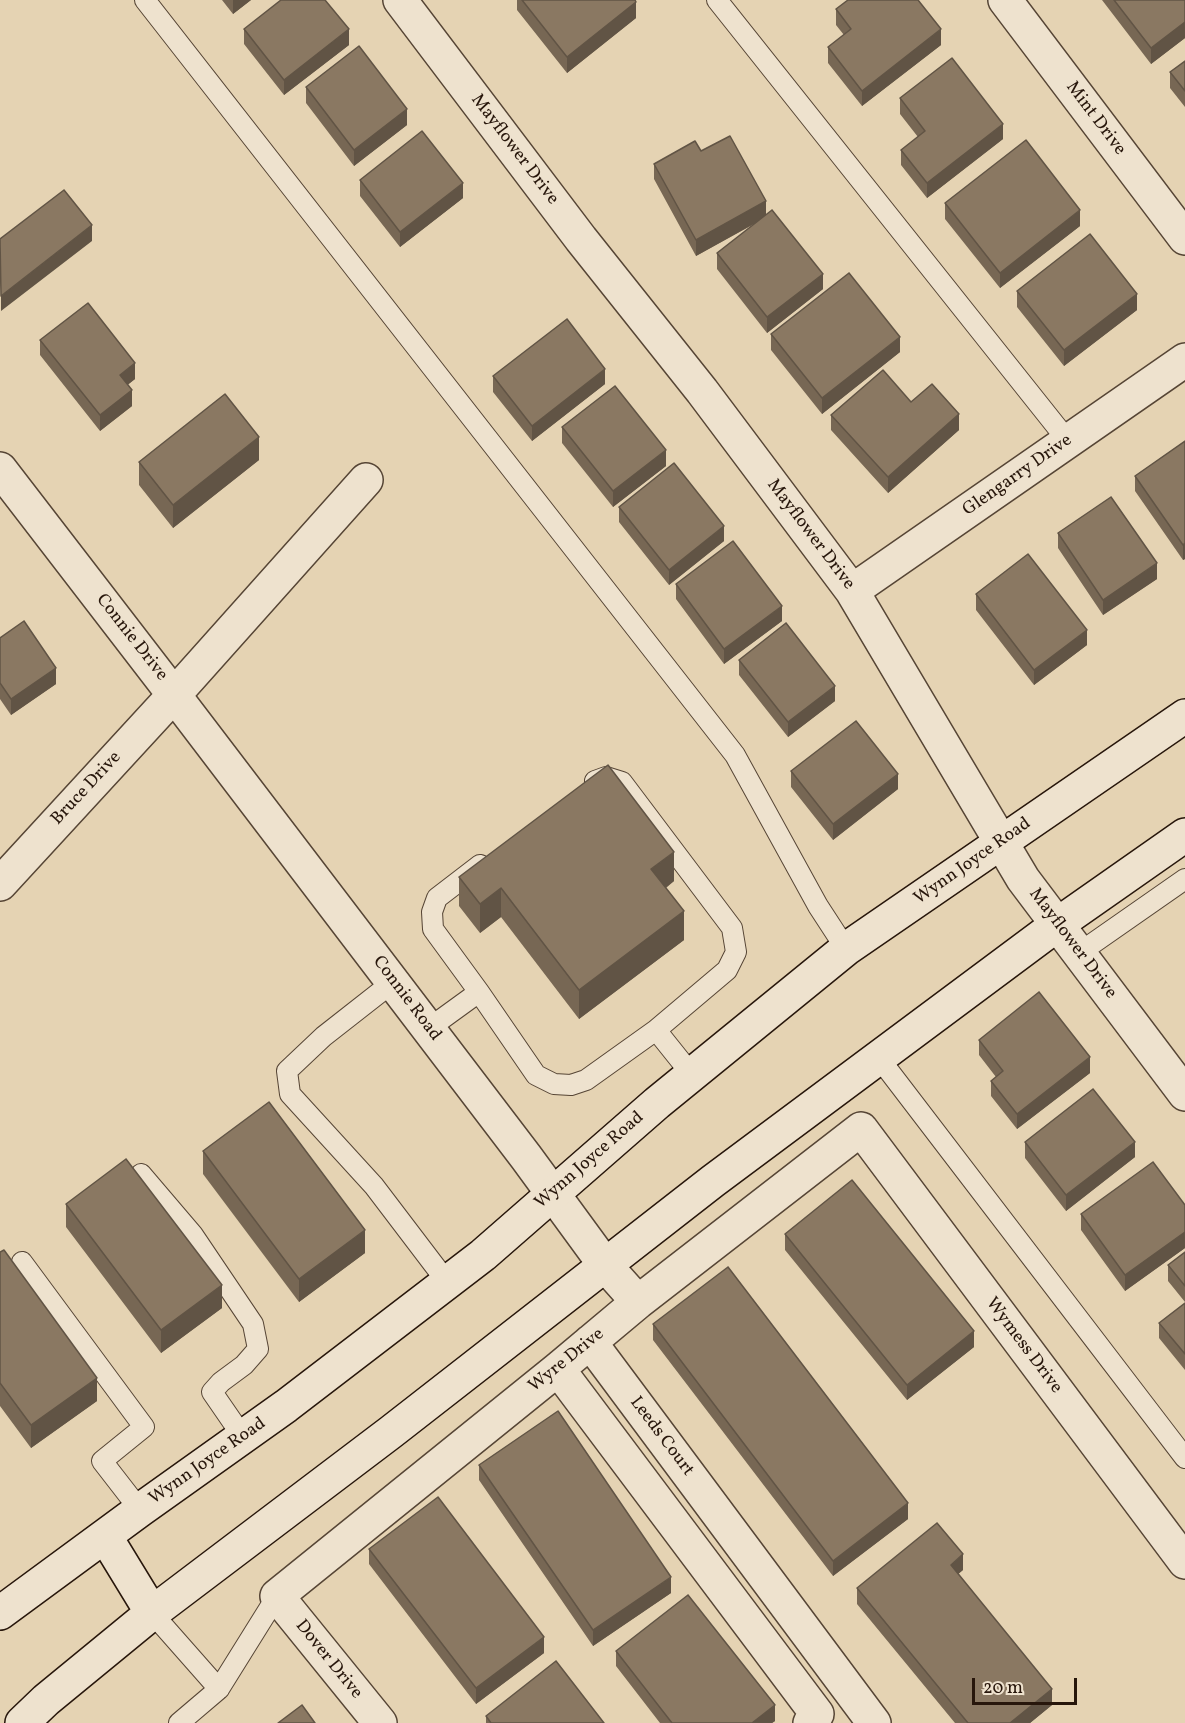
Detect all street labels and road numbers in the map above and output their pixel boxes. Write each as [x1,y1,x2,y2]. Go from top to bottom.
street label: Mint Drive [1060,78,1130,160]
street label: Mayflower Drive [465,90,563,210]
street label: Glengarry Drive [959,430,1077,522]
street label: Mayflower Drive [761,475,859,595]
street label: Connie Drive [90,590,172,686]
street label: Bruce Drive [47,748,127,830]
street label: Wynn Joyce Road [910,814,1036,910]
street label: Mayflower Drive [1023,884,1121,1004]
street label: Connie Road [367,952,445,1046]
street label: Wynn Joyce Road [531,1108,649,1214]
street label: Wymess Drive [980,1294,1066,1398]
street label: Wyre Drive [525,1324,609,1398]
street label: Leeds Court [624,1393,698,1481]
street label: Wynn Joyce Road [145,1414,271,1510]
street label: Dover Drive [290,1616,366,1704]

